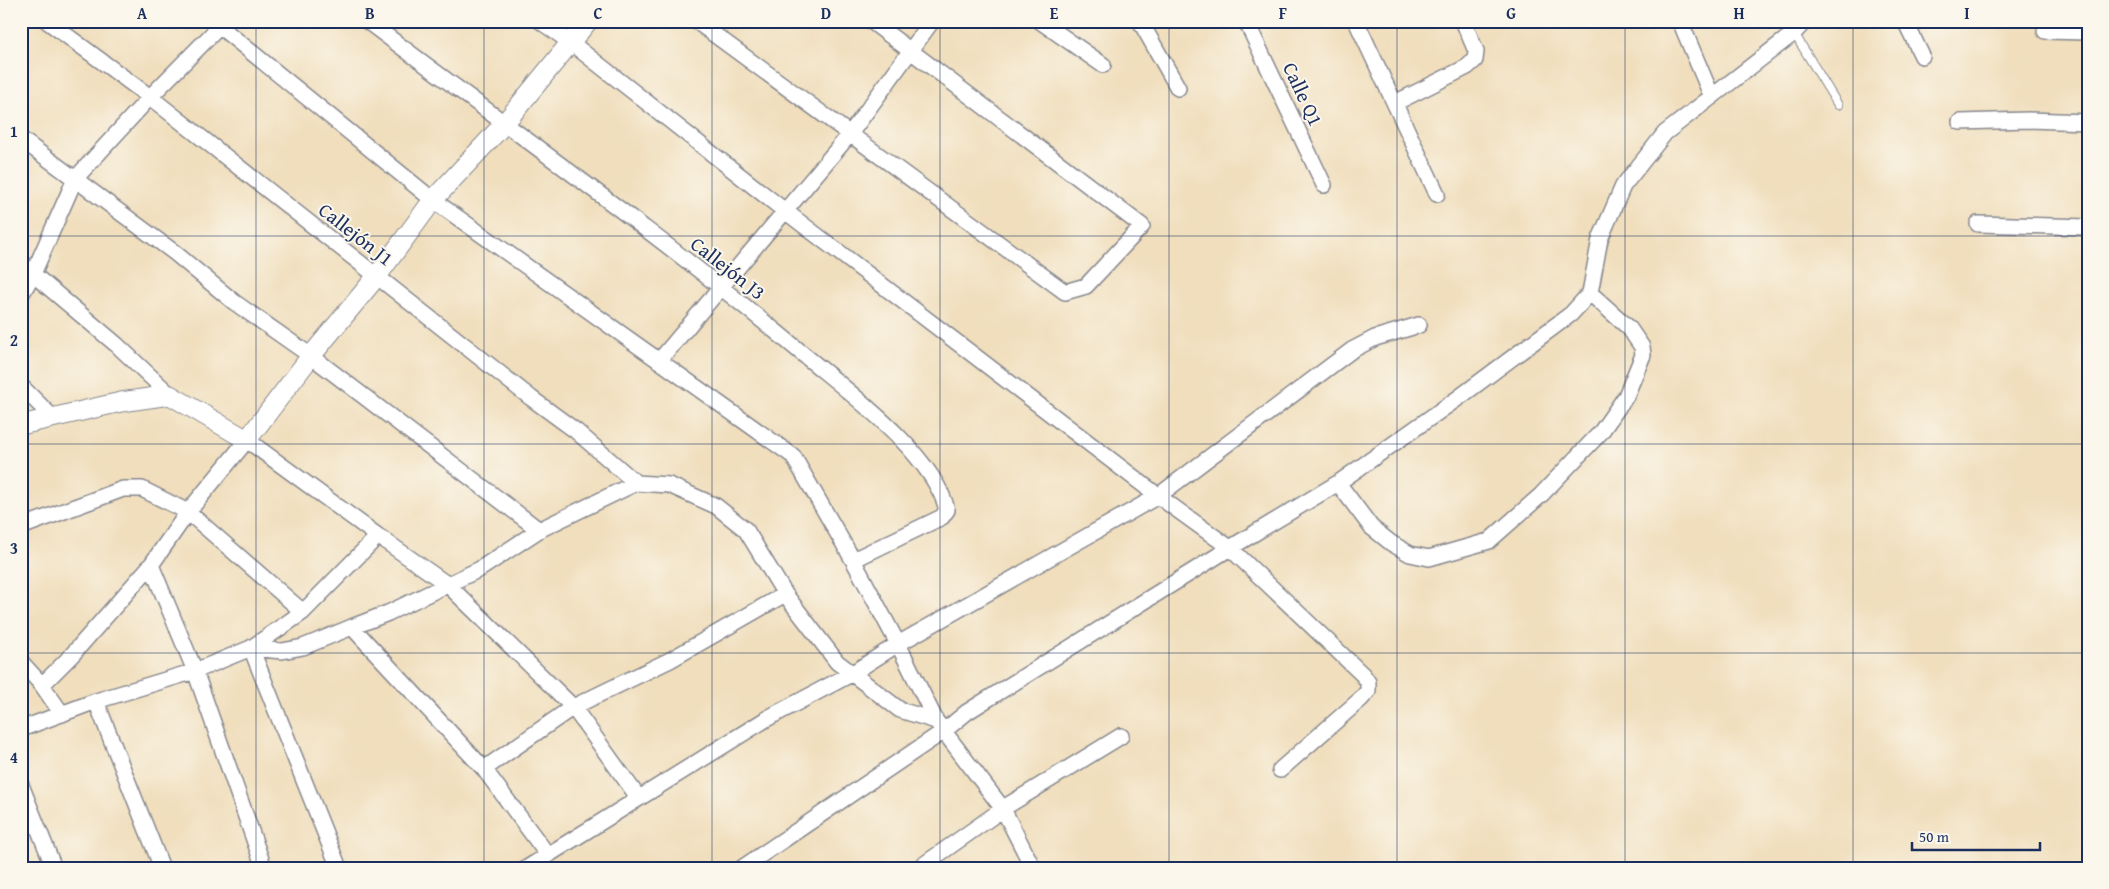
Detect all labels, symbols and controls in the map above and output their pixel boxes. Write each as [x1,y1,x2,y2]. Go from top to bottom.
text: A [137,1,148,25]
text: B [365,1,375,25]
text: C [593,1,603,25]
text: D [821,1,831,25]
text: E [1050,1,1059,25]
text: F [1279,1,1287,25]
text: G [1506,1,1516,25]
text: H [1733,1,1745,25]
text: I [1964,1,1970,25]
street label: Calle Q1 [1276,57,1331,130]
text: 1 [10,119,18,143]
street label: Callejón J1 [313,195,400,272]
street label: Callejón J3 [685,229,772,306]
text: 2 [10,328,18,352]
text: 3 [10,536,18,560]
text: 4 [10,745,18,769]
scale bar [1912,819,2039,851]
text: 50 m [1919,826,1950,847]

